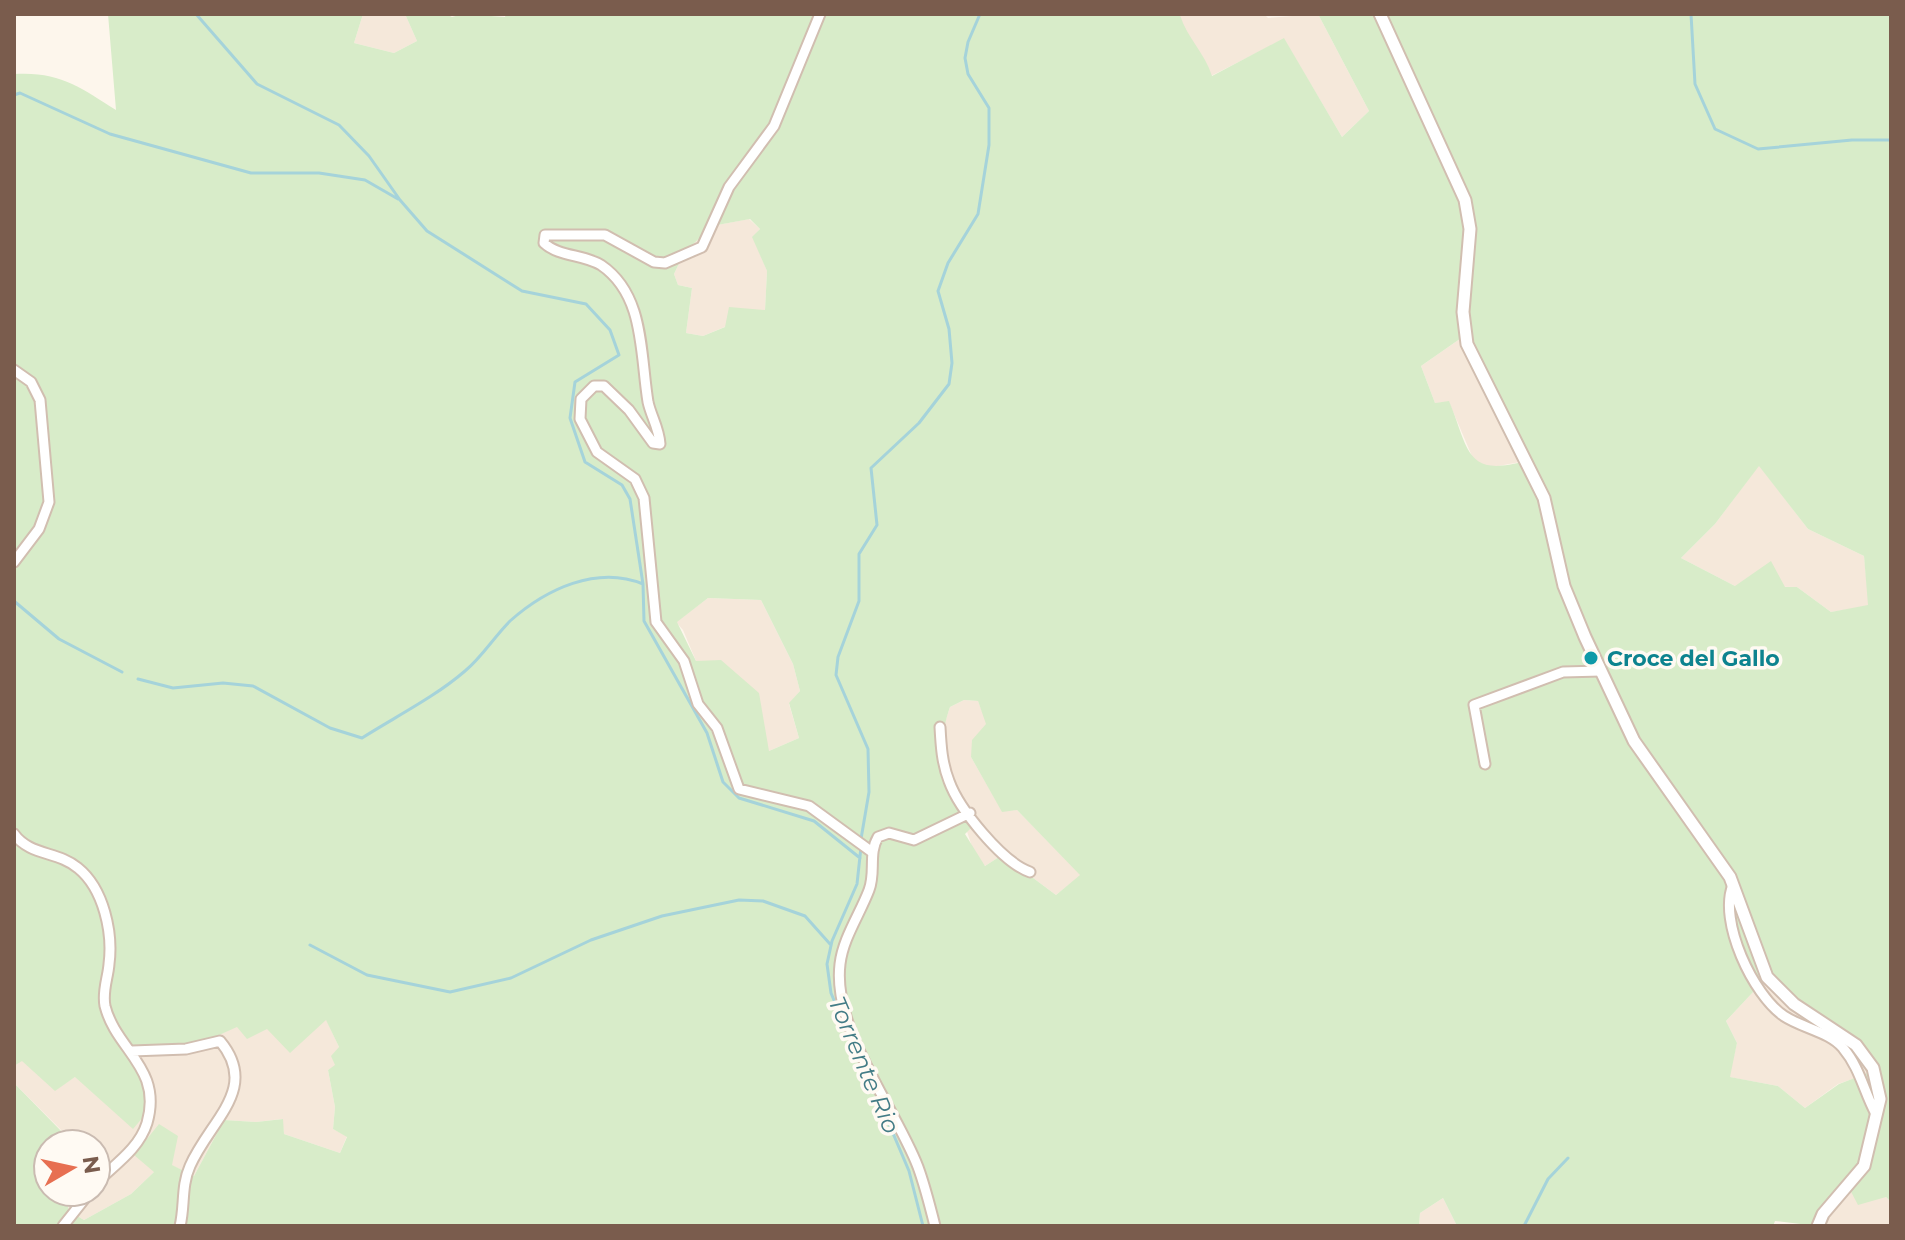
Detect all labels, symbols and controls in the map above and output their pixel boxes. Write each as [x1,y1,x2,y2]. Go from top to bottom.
place label: Croce del Gallo [1607,645,1780,672]
marker: Croce del Gallo [1582,649,1600,667]
water label: Torrente Rio [823,992,906,1138]
north arrow [32,1128,112,1208]
text: N [77,1154,106,1176]

